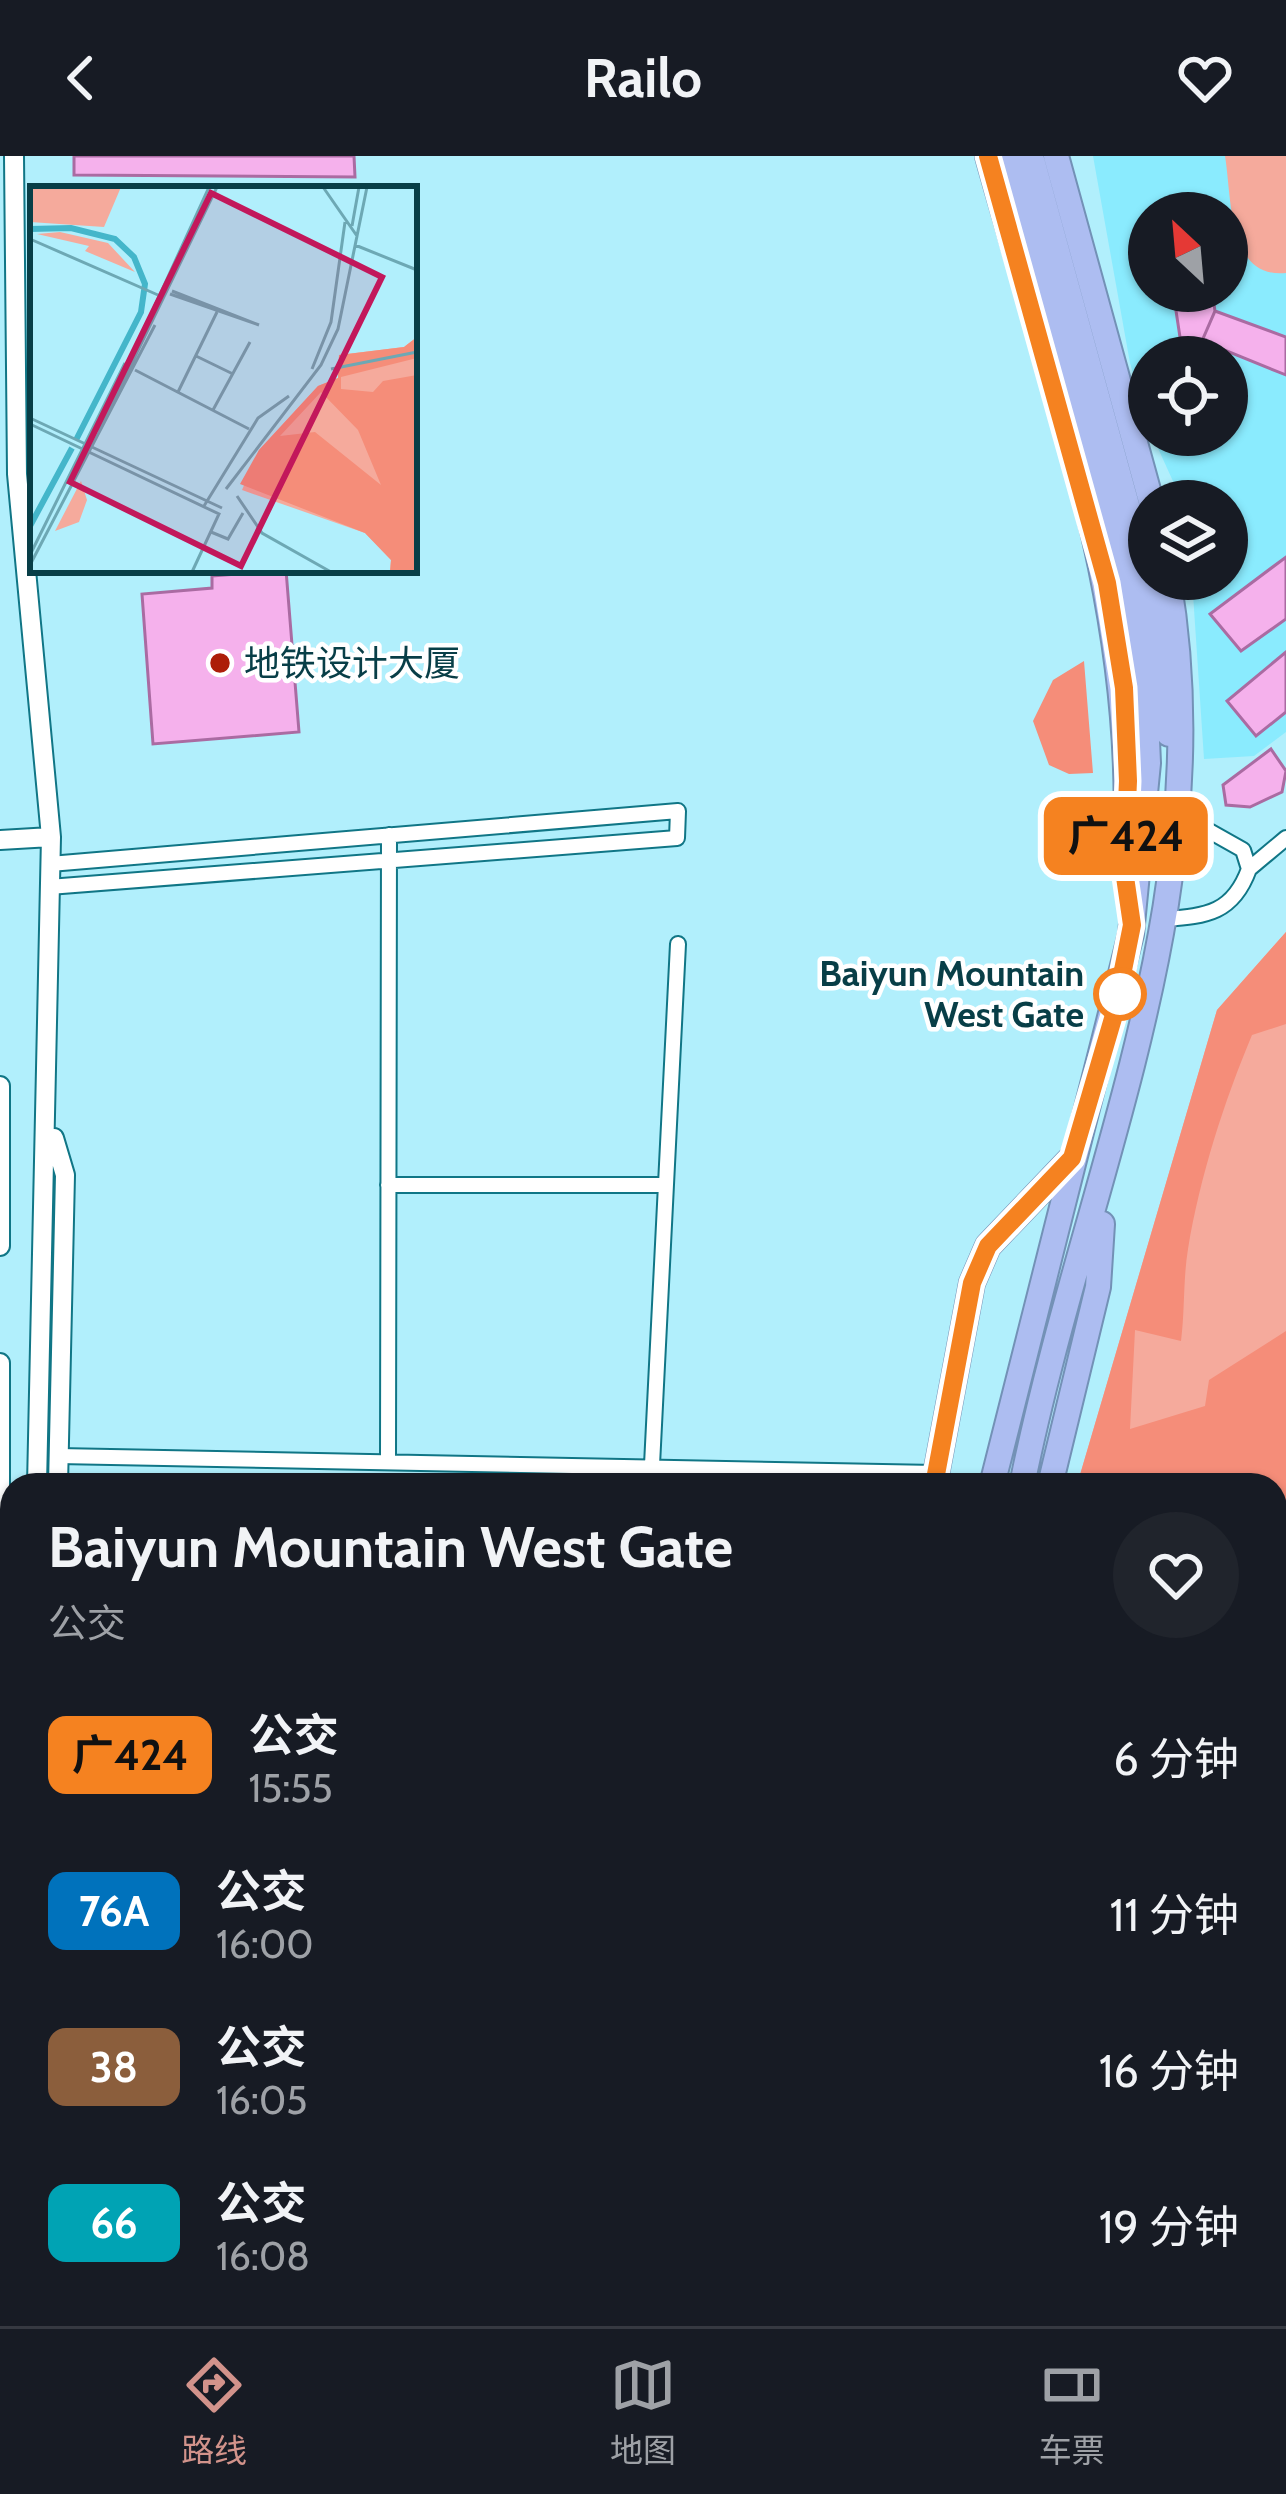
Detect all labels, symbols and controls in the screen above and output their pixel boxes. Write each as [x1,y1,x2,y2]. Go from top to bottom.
icon: back [48,45,114,111]
text: Railo [584,45,702,111]
icon: heart [1172,45,1238,111]
inset map [30,186,417,573]
north arrow [1128,192,1248,312]
map controls [1128,192,1248,600]
button: locate [1128,336,1248,456]
button: layers [1128,480,1248,600]
place label: 地铁设计大厦 [244,641,460,685]
marker: 地铁设计大厦 [207,650,233,676]
line badge: 广424 [1042,797,1210,875]
text: 广424 [1068,810,1184,862]
place label: Baiyun Mountain West Gate [819,951,1084,1036]
marker: Baiyun Mountain West Gate [1095,969,1145,1019]
text: Baiyun Mountain West Gate [48,1512,733,1581]
button: heart [1113,1512,1239,1638]
text: 公交 [48,1599,126,1647]
text: 公交 [248,1708,338,1762]
text: 广424 [72,1729,188,1781]
text: 6 分钟 [1113,1732,1239,1786]
text: 15:55 [248,1764,333,1812]
text: 公交 [216,1864,306,1918]
text: 76A [79,1885,149,1937]
text: 11 分钟 [1110,1888,1239,1942]
text: 16:00 [216,1920,313,1968]
text: 公交 [216,2020,306,2074]
text: 38 [90,2041,138,2093]
text: 16 分钟 [1099,2044,1239,2098]
text: 16:05 [216,2076,307,2124]
text: 公交 [216,2176,306,2230]
text: 66 [90,2197,138,2249]
text: 19 分钟 [1099,2200,1239,2254]
text: 16:08 [216,2232,310,2280]
tab: 路线 [181,2352,247,2472]
tab: 地图 [610,2352,676,2472]
tab: 车票 [1039,2352,1105,2472]

